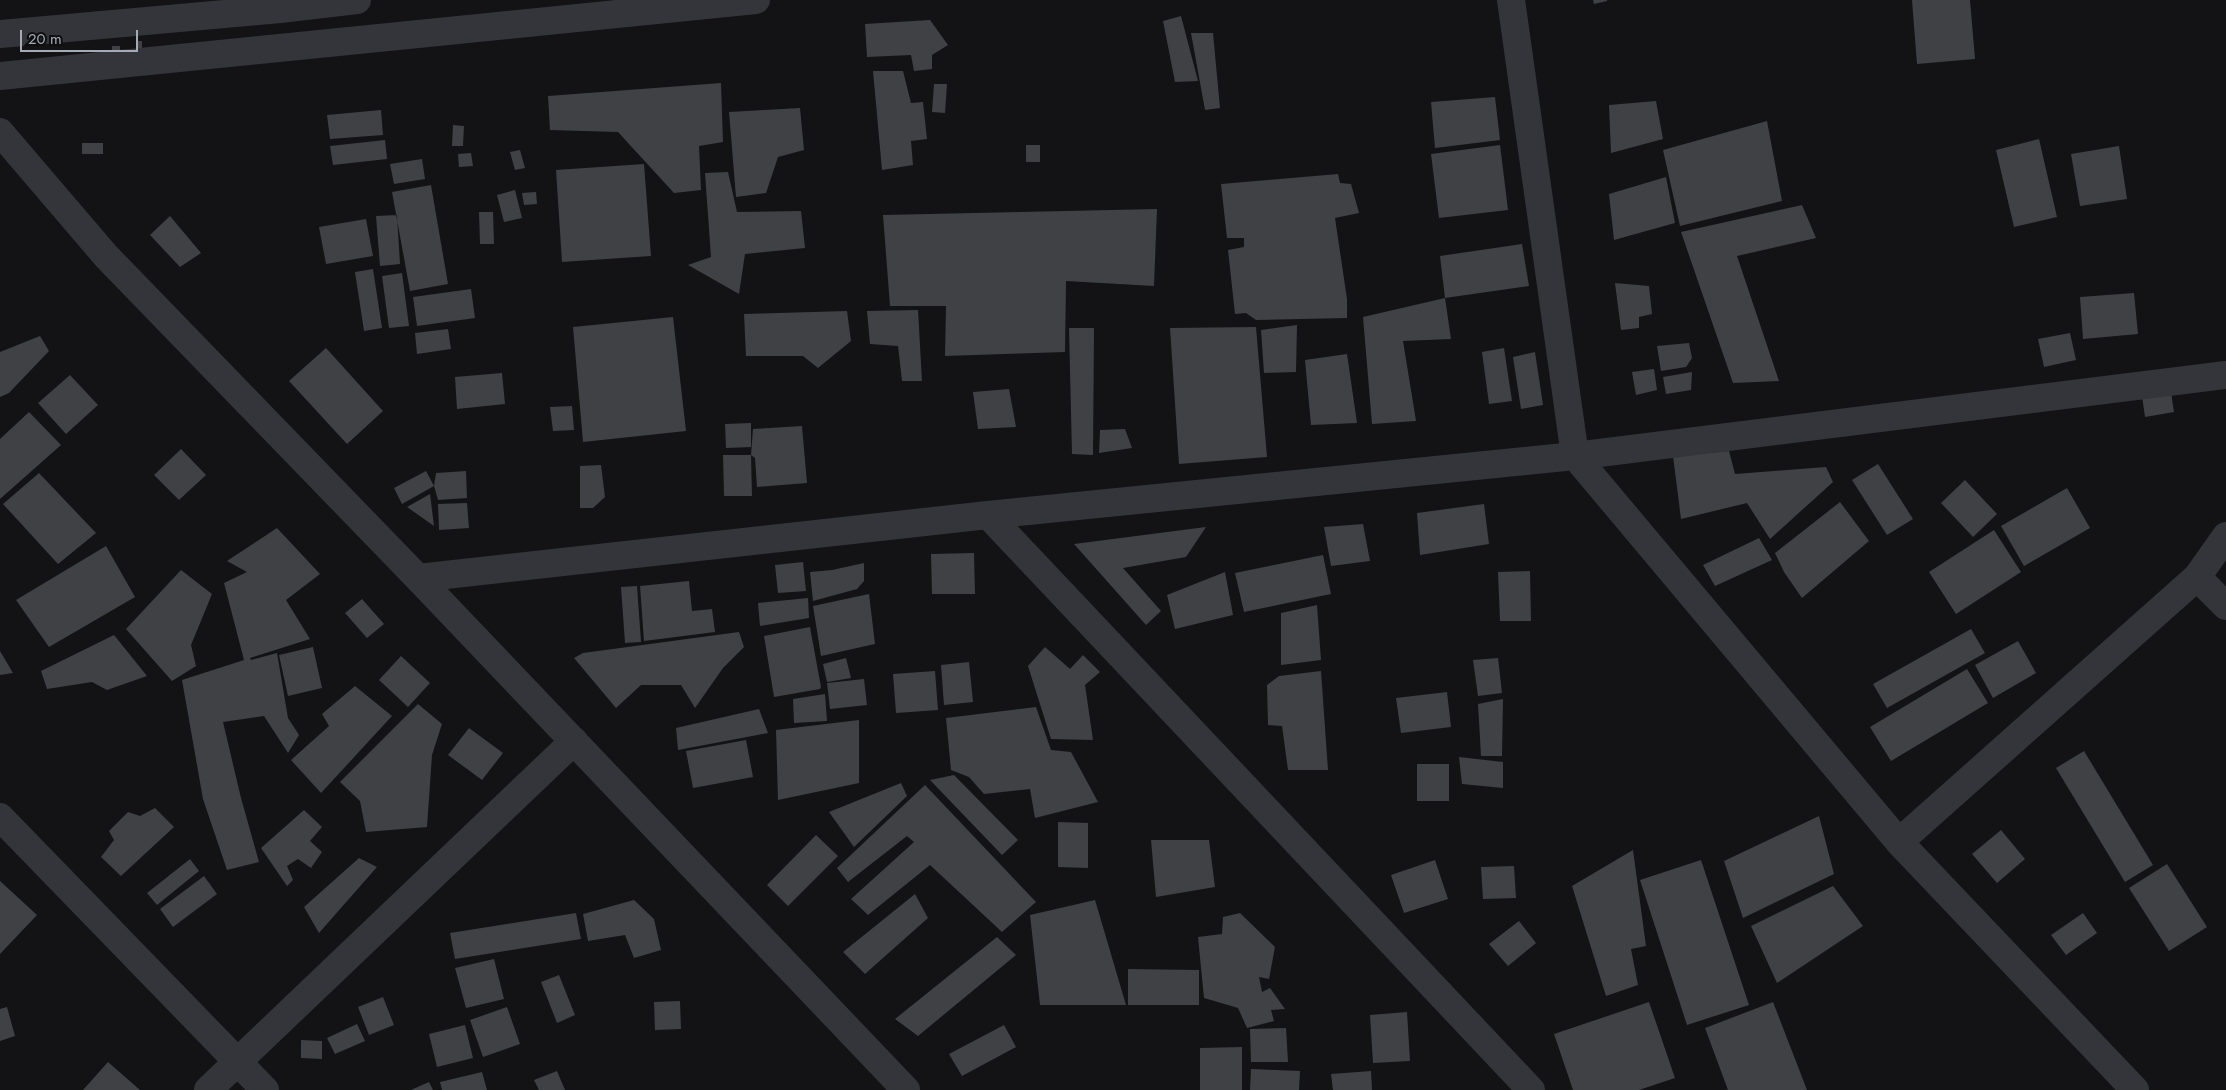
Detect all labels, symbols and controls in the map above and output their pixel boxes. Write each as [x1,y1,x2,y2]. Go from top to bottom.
scale bar [22,20,140,52]
text: 20 m [28,28,62,50]

